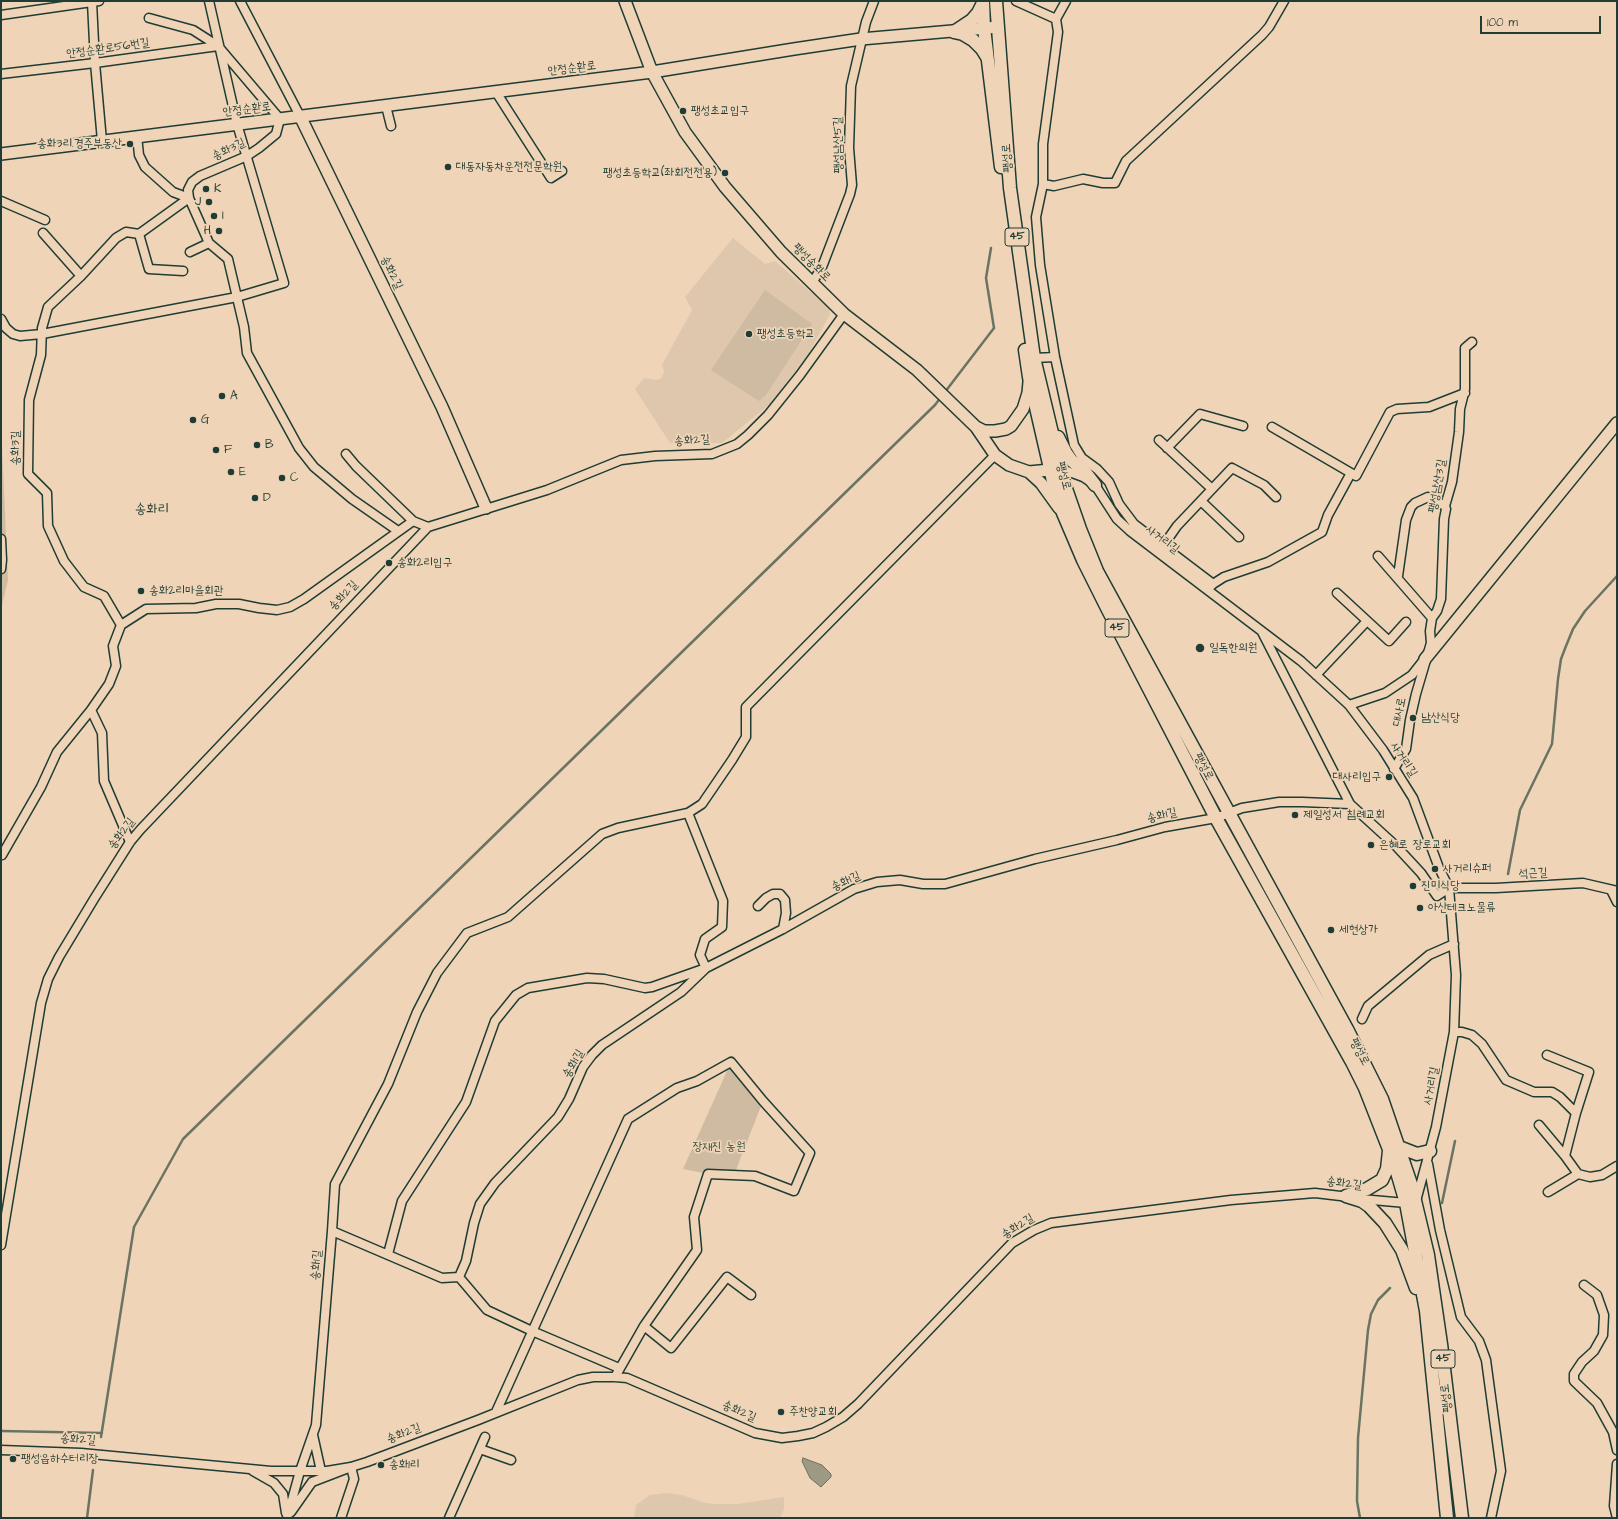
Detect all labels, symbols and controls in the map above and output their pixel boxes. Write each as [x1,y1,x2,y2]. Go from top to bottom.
scale bar [1482,8,1603,34]
text: 100 m [1487,14,1518,31]
street label: 안정순환로56번길 [66,36,150,62]
street label: 안정순환로 [547,59,597,79]
street label: 안정순환로 [222,100,272,120]
place label: 팽성초교입구 [691,104,749,118]
marker: 팽성초교입구 [678,106,688,116]
street label: 팽성남산5길 [831,116,847,174]
street label: 송화3길 [210,136,248,164]
place label: 송화3리.경주부동산 [37,137,122,151]
marker: 송화3리.경주부동산 [125,139,135,149]
street label: 팽성로 [1000,143,1016,173]
place label: 대동자동차운전전문학원 [456,160,562,174]
marker: 대동자동차운전전문학원 [443,162,453,172]
place label: 팽성초등학교(좌회전전용) [603,166,717,180]
marker: 팽성초등학교(좌회전전용) [720,168,730,178]
place label: K [214,182,221,196]
marker: K [201,184,211,194]
place label: J [195,195,201,209]
marker: J [204,197,214,207]
place label: I [222,209,224,223]
marker: I [209,211,219,221]
place label: H [204,224,211,238]
marker: H [214,226,224,236]
road number: 45 [1005,228,1029,246]
street label: 팽성송화로 [789,241,833,285]
street label: 송화2길 [377,254,405,292]
place label: 팽성초등학교 [757,327,815,341]
marker: 팽성초등학교 [744,329,754,339]
place label: A [230,389,238,403]
marker: A [217,391,227,401]
place label: G [201,413,209,427]
marker: G [188,415,198,425]
street label: 송화3길 [9,430,23,466]
street label: 송화2길 [674,433,710,449]
place label: B [265,438,274,452]
marker: B [252,440,262,450]
place label: F [224,443,232,457]
marker: F [211,445,221,455]
street label: 팽성남산3길 [1426,458,1450,514]
street label: 팽성로 [1052,460,1074,492]
place label: E [239,465,246,479]
marker: E [226,467,236,477]
place label: C [290,471,298,485]
marker: C [277,473,287,483]
place label: D [263,491,271,505]
marker: D [250,493,260,503]
district label: 송화리 [135,502,169,518]
street label: 사거리길 [1142,523,1182,557]
place label: 송화2리입구 [397,556,452,570]
marker: 송화2리입구 [384,558,394,568]
street label: 송화2길 [327,578,361,614]
place label: 송화2리마을회관 [149,584,223,598]
marker: 송화2리마을회관 [136,586,146,596]
road number: 45 [1105,619,1129,637]
place label: 일독한의원 [1209,641,1257,655]
marker: 일독한의원 [1194,642,1206,654]
street label: 대사로 [1390,696,1410,728]
place label: 남산식당 [1421,711,1460,725]
marker: 남산식당 [1408,713,1418,723]
street label: 사거리길 [1386,740,1420,780]
street label: 팽성로 [1190,751,1216,783]
place label: 대사리입구 [1333,770,1381,784]
marker: 대사리입구 [1384,772,1394,782]
street label: 송화1길 [1146,806,1178,826]
place label: 제일성서 침례교회 [1303,808,1385,822]
marker: 제일성서 침례교회 [1290,810,1300,820]
street label: 송화2길 [105,815,139,853]
place label: 은혜로 장로교회 [1379,838,1451,852]
marker: 은혜로 장로교회 [1366,840,1376,850]
place label: 사거리슈퍼 [1443,862,1491,876]
marker: 사거리슈퍼 [1430,864,1440,874]
street label: 석근길 [1518,866,1548,882]
street label: 송화1길 [829,869,863,895]
place label: 진미식당 [1421,879,1460,893]
marker: 진미식당 [1408,881,1418,891]
place label: 아산테크노물류 [1428,901,1496,915]
marker: 아산테크노물류 [1415,903,1425,913]
place label: 세현상가 [1339,923,1378,937]
marker: 세현상가 [1326,925,1336,935]
street label: 팽성로 [1346,1036,1372,1068]
street label: 송화1길 [560,1047,588,1081]
street label: 사거리길 [1421,1066,1443,1106]
park label: 장재진 농원 [692,1140,746,1154]
street label: 송화2길 [1325,1175,1363,1193]
street label: 송화2길 [999,1211,1037,1243]
street label: 송화1길 [308,1249,326,1281]
road number: 45 [1431,1350,1455,1368]
street label: 팽성로 [1438,1383,1456,1413]
street label: 송화2길 [720,1398,758,1426]
place label: 주찬양교회 [789,1405,837,1419]
marker: 주찬양교회 [776,1407,786,1417]
street label: 송화2길 [385,1421,423,1447]
street label: 송화2길 [60,1432,96,1448]
place label: 팽성읍하수터리장 [21,1452,98,1466]
marker: 팽성읍하수터리장 [8,1454,18,1464]
place label: 송화1리 [389,1458,420,1472]
marker: 송화1리 [376,1460,386,1470]

